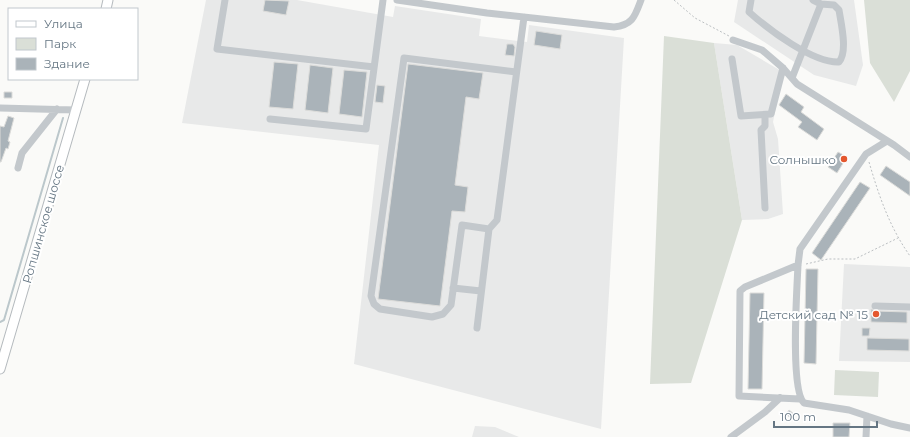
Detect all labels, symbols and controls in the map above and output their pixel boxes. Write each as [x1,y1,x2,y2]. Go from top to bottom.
legend [8,8,138,80]
text: Улица [44,16,83,31]
text: Парк [44,36,76,51]
text: Здание [44,56,90,71]
place label: Солнышко [769,152,836,167]
marker: Солнышко [839,154,849,164]
street label: Ропшинское шоссе [19,163,67,285]
place label: Детский сад № 15 [759,307,868,322]
marker: Детский сад № 15 [871,309,881,319]
scale bar [774,403,877,429]
text: 100 m [780,409,816,424]

